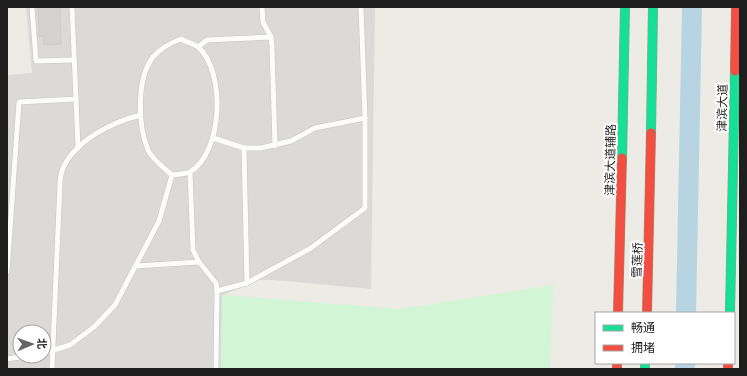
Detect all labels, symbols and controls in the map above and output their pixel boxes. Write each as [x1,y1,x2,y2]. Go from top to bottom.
street label: 津滨大道 [714,84,730,132]
street label: 津滨大道辅路 [602,124,618,196]
street label: 雪莲桥 [629,242,645,278]
legend [595,312,735,364]
text: 畅通 [631,320,655,335]
north arrow [12,324,52,364]
text: 北 [36,338,49,349]
text: 拥堵 [631,340,655,355]

